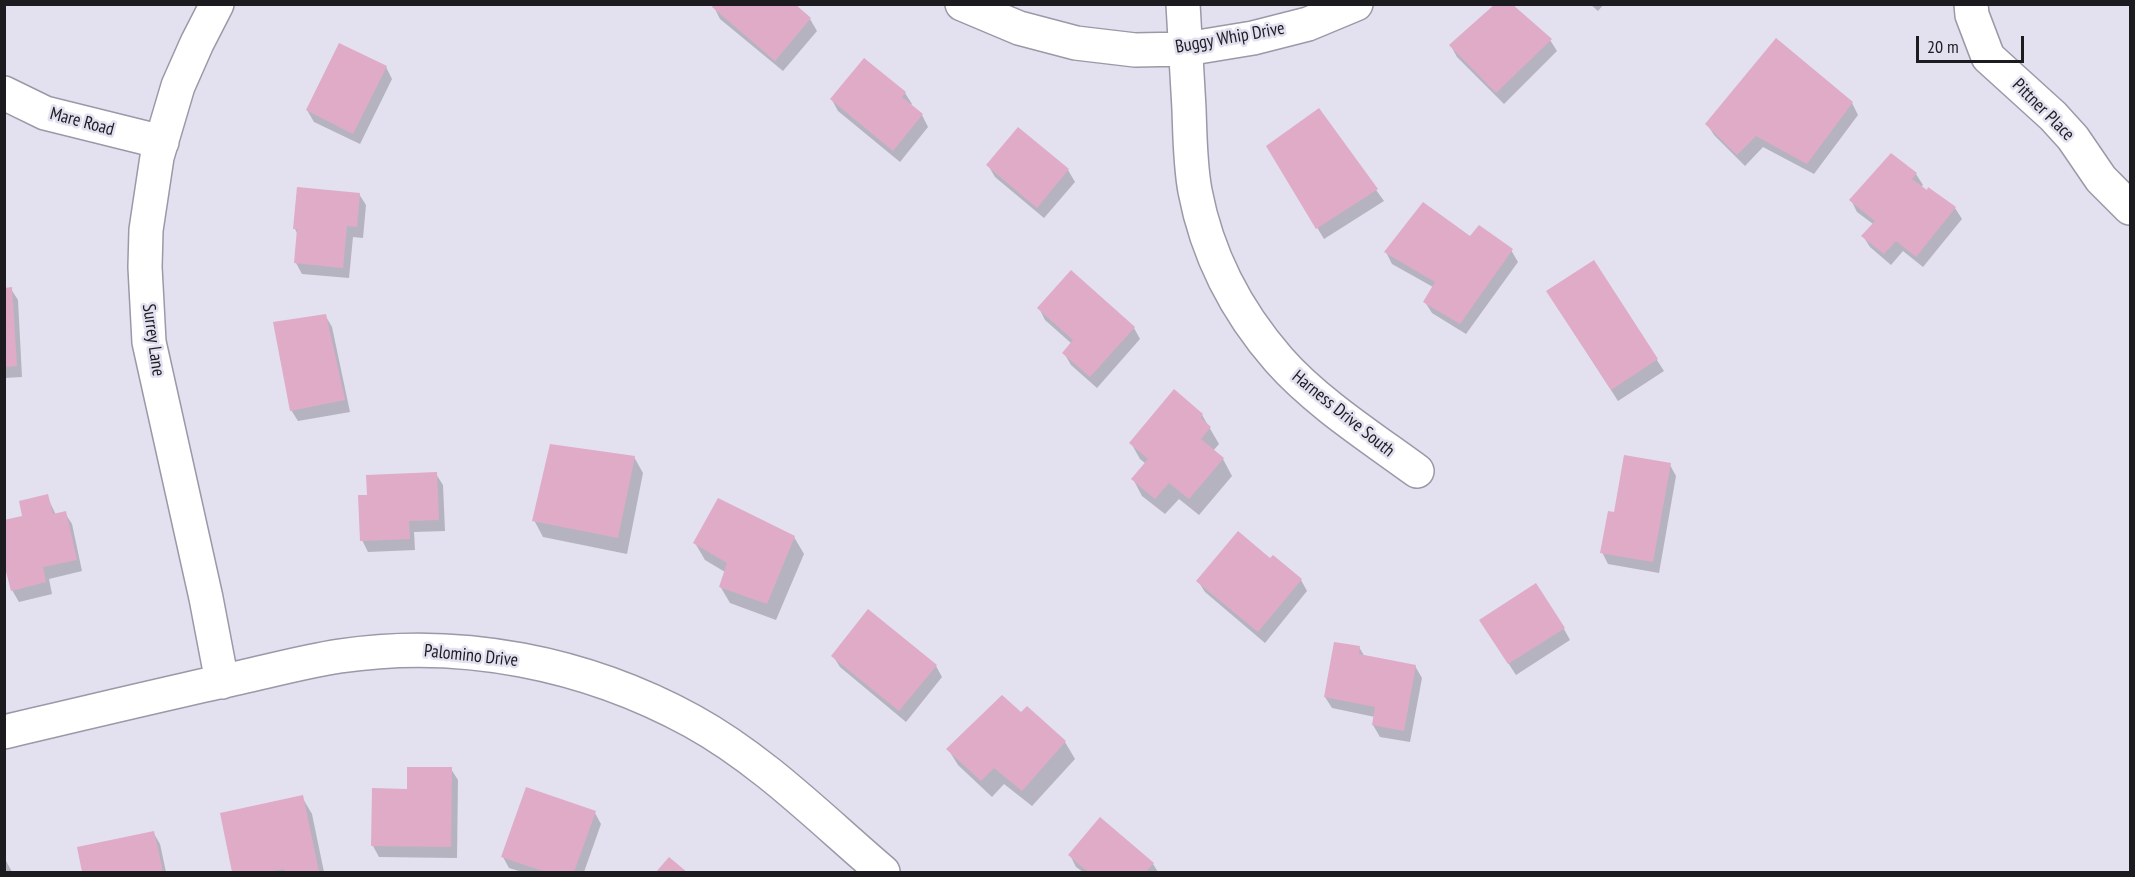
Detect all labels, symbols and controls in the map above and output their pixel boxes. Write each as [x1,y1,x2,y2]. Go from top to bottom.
street label: Buggy Whip Drive [1174,18,1286,58]
scale bar [1919,24,2027,62]
text: 20 m [1927,35,1959,58]
street label: Pittner Place [2007,74,2079,146]
street label: Mare Road [48,103,116,141]
street label: Surrey Lane [137,302,169,378]
street label: Harness Drive South [1287,366,1399,462]
street label: Palomino Drive [423,640,519,672]

